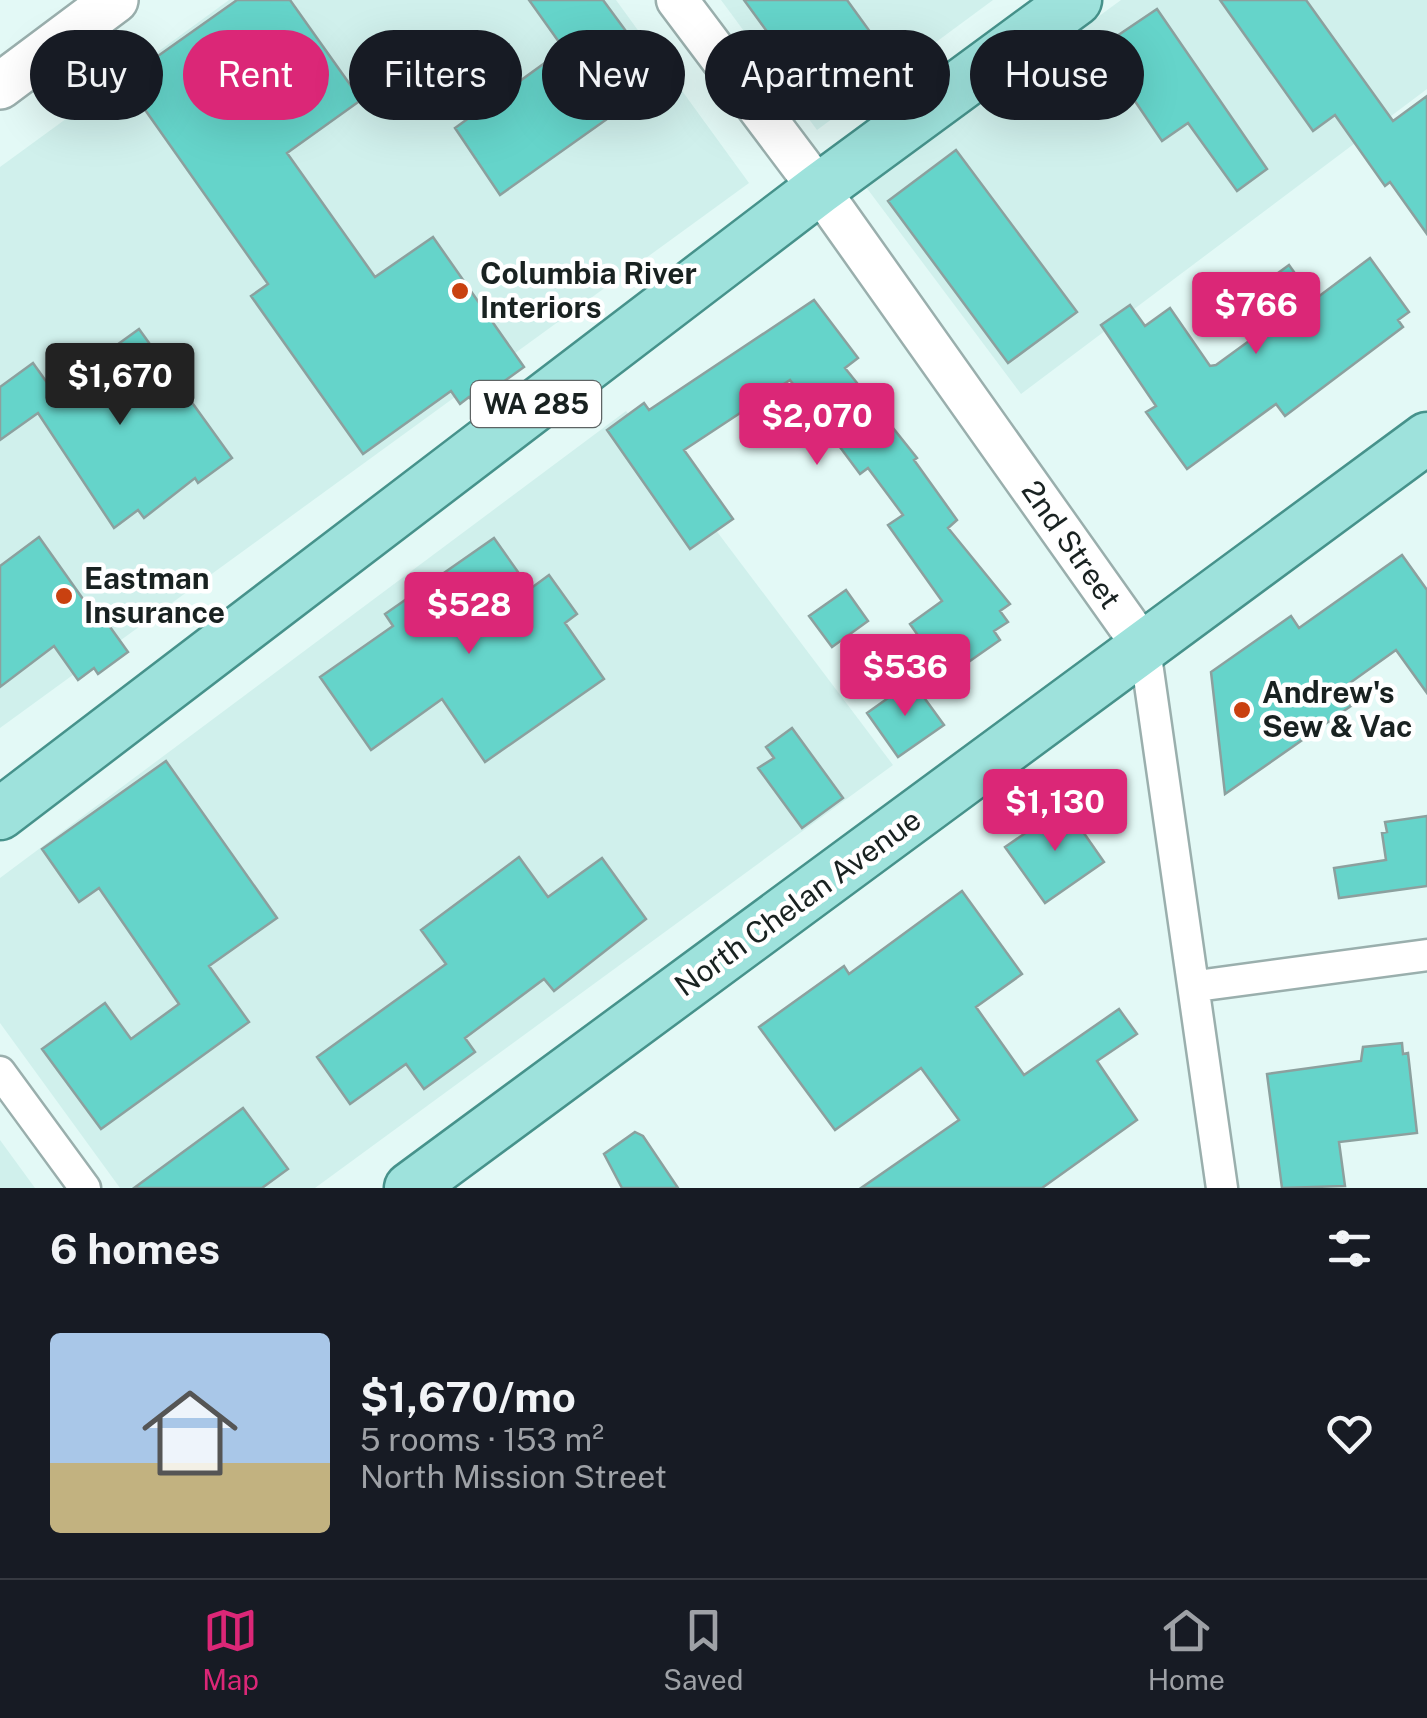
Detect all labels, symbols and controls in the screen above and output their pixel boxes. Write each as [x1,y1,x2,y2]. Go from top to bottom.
chip: Buy [30,30,163,120]
chip: Rent [183,30,329,120]
chip: Filters [349,30,522,120]
chip: New [542,30,685,120]
chip: Apartment [705,30,950,120]
chip: House [970,30,1144,120]
place label: Columbia River Interiors [480,255,697,325]
pin: $766 [1197,272,1315,357]
marker: Columbia River Interiors [449,280,471,302]
text: $766 [1214,286,1298,323]
pin: $1,670 [39,343,201,428]
text: $1,670 [67,357,173,394]
road number: WA 285 [471,381,601,427]
pin: $2,070 [736,383,898,468]
text: $2,070 [761,397,873,434]
street label: 2nd Street [1015,473,1129,615]
place label: Eastman Insurance [84,560,225,630]
pin: $528 [410,572,528,657]
marker: Eastman Insurance [53,585,75,607]
text: $528 [426,586,512,623]
pin: $536 [846,634,964,719]
text: $536 [862,648,948,685]
place label: Andrew's Sew & Vac [1262,674,1412,744]
marker: Andrew's Sew & Vac [1231,699,1253,721]
pin: $1,130 [974,769,1136,854]
text: $1,130 [1005,783,1105,820]
street label: North Chelan Avenue [667,801,927,1003]
icon: filters [1322,1221,1377,1276]
text: 6 homes [50,1224,220,1273]
text: $1,670/mo [360,1372,576,1421]
icon: home [130,1373,250,1493]
icon: heart [1322,1406,1377,1461]
text: 5 rooms · 153 m² [360,1421,604,1458]
text: North Mission Street [360,1458,667,1495]
tab: Map [202,1603,259,1696]
tab: Saved [663,1603,743,1696]
tab: Home [1148,1603,1225,1696]

